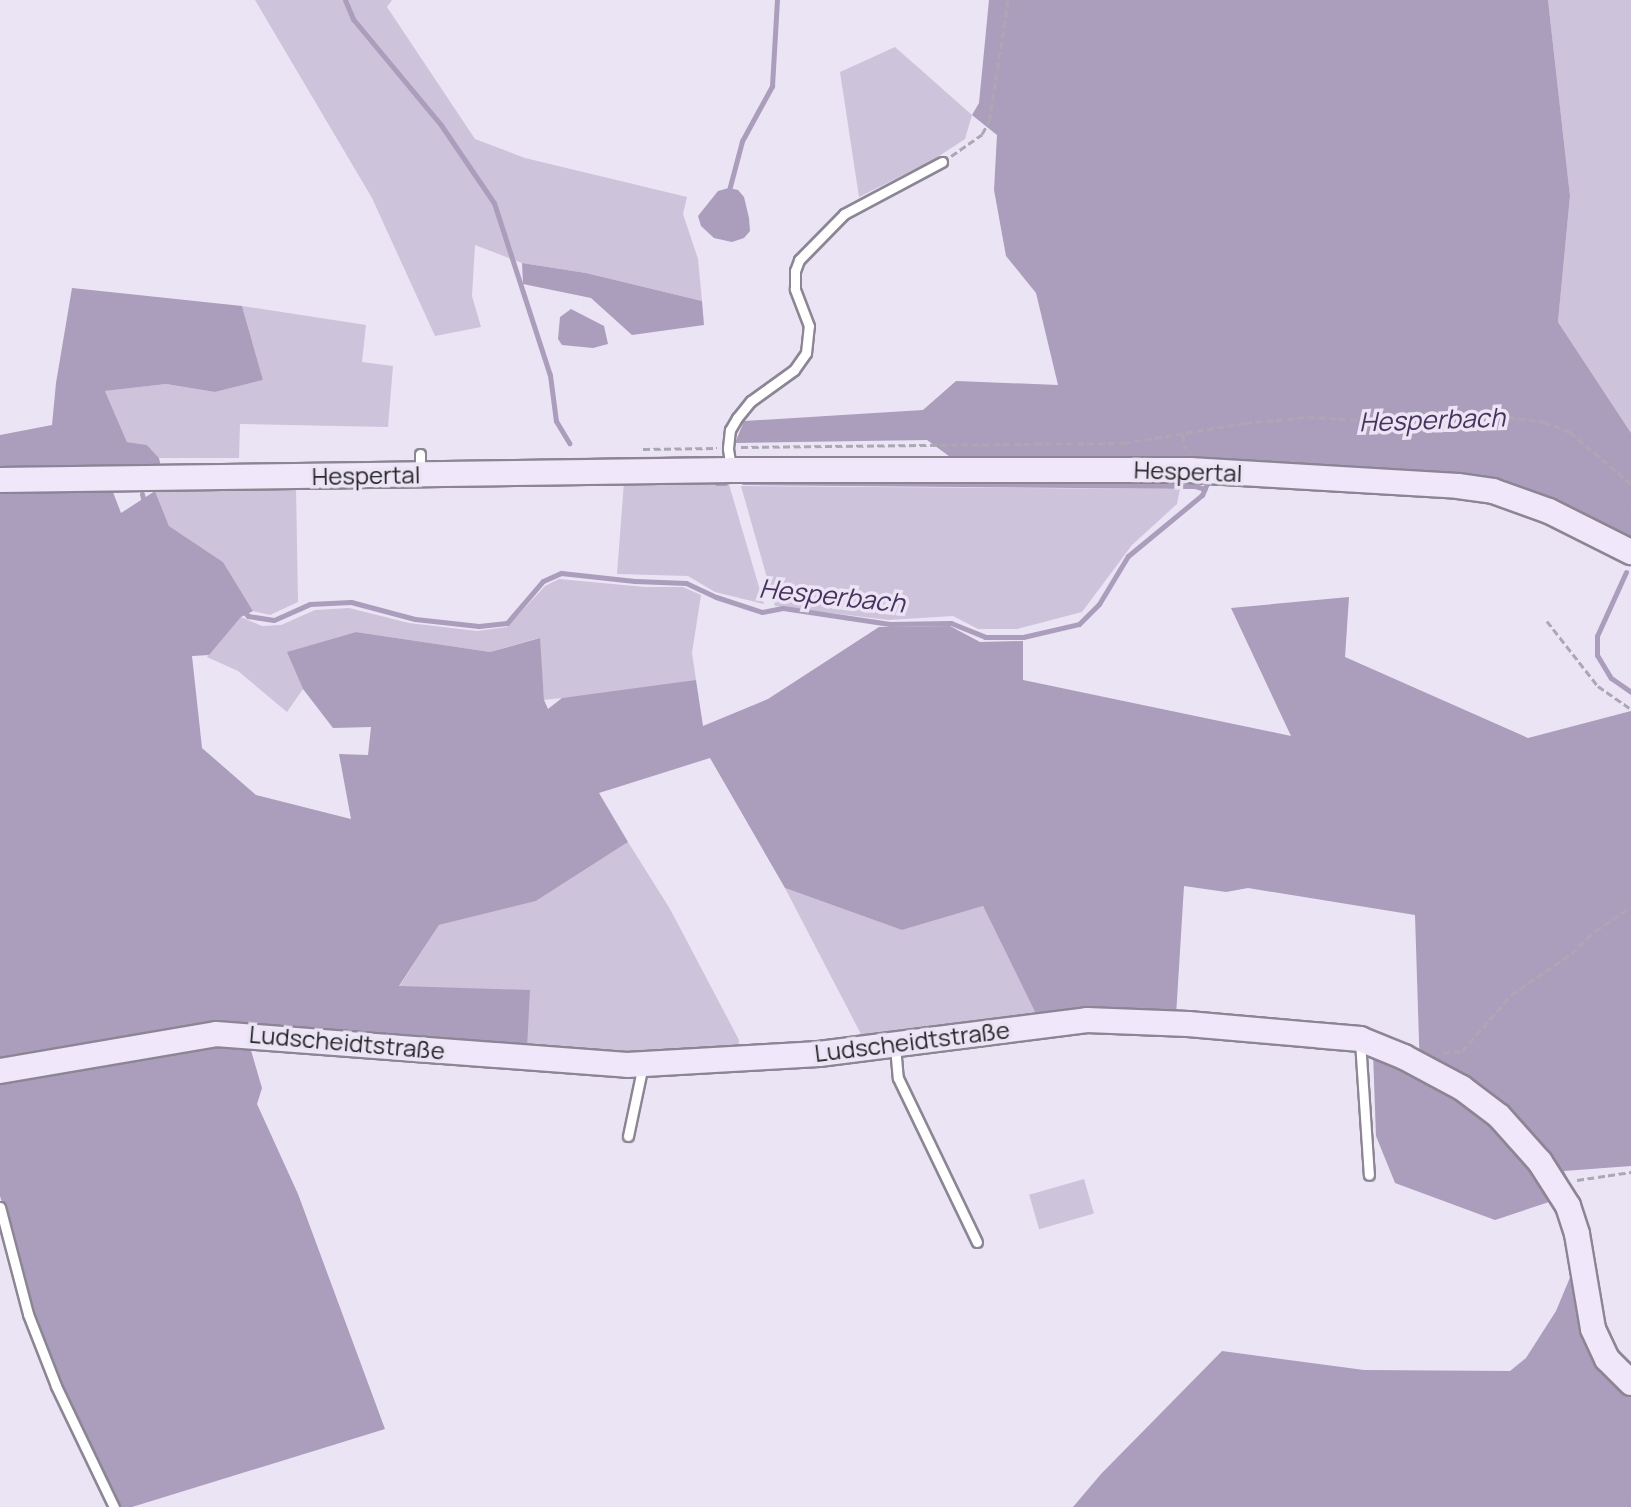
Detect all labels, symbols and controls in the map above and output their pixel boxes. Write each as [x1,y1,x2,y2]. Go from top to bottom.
water label: Hesperbach [1358,402,1506,438]
street label: Hespertal [1133,455,1243,487]
street label: Hespertal [312,460,420,490]
water label: Hesperbach [758,573,906,619]
street label: Ludscheidtstraße [813,1015,1011,1067]
street label: Ludscheidtstraße [248,1019,446,1065]

